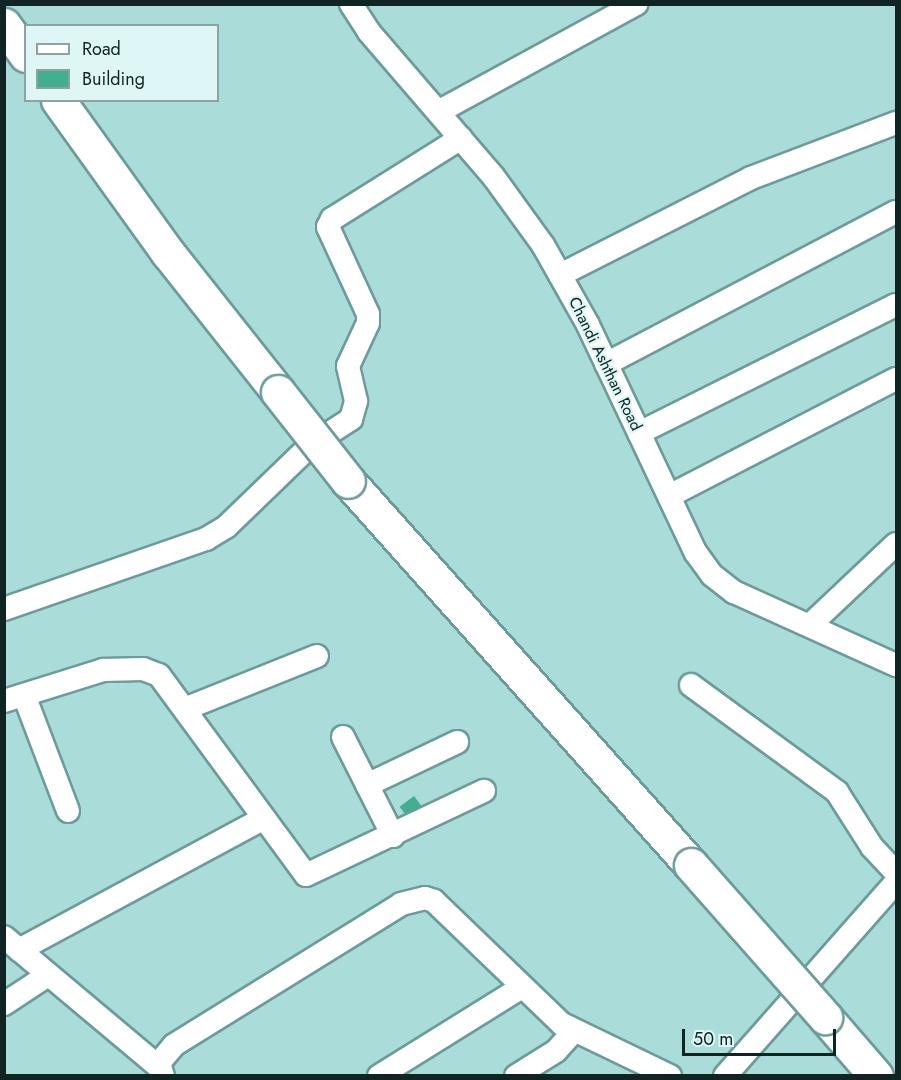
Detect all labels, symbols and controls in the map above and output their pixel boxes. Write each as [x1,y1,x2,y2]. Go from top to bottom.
legend [24,24,219,102]
text: Road [82,36,121,62]
text: Building [82,66,145,92]
street label: Chandi Ashthan Road [564,294,646,434]
scale bar [685,1017,840,1055]
text: 50 m [693,1026,733,1052]

